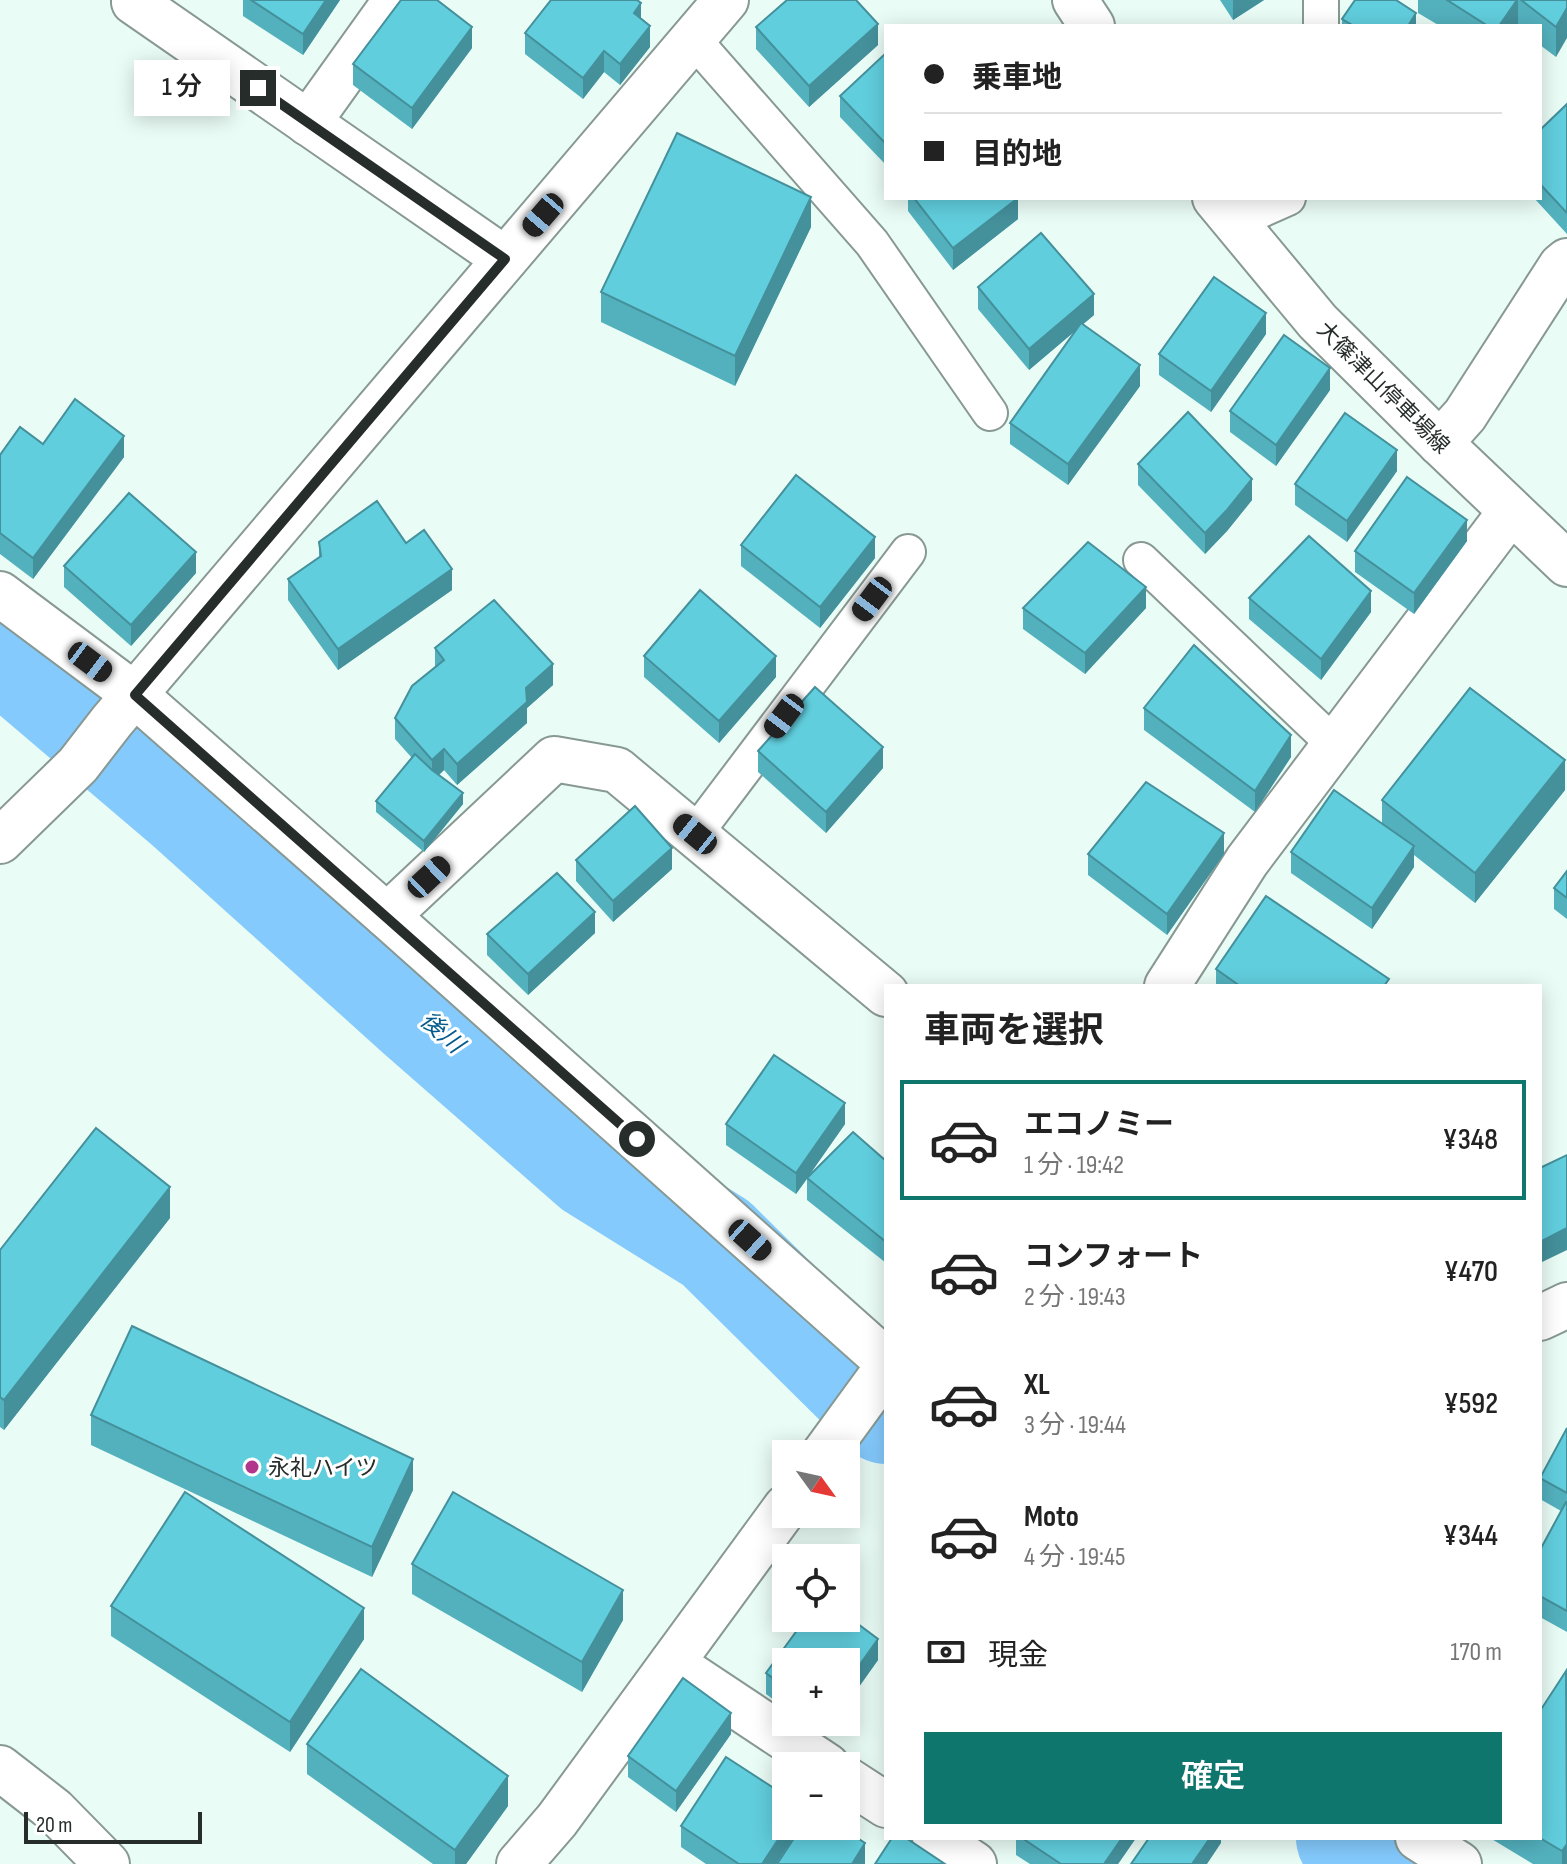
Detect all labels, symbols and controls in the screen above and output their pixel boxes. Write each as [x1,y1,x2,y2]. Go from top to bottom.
callout: 1 分 [134,60,230,116]
text: 乗車地 [972,60,1062,96]
route end [240,70,276,106]
text: 1 分 [162,72,202,103]
text: 目的地 [972,137,1062,173]
car [518,189,568,241]
street label: 大篠津山停車場線 [1311,316,1455,460]
car [848,573,896,625]
car [64,638,116,686]
car [760,690,808,742]
car [669,810,721,858]
car [403,852,455,902]
water label: 後川 [414,1006,471,1061]
text: 車両を選択 [924,1010,1104,1053]
icon: car [928,1104,1000,1176]
text: エコノミー [1024,1107,1174,1143]
route start [619,1121,655,1157]
text: ¥348 [1442,1122,1498,1158]
text: 1 分 · 19:42 [1024,1150,1124,1181]
car [724,1215,776,1265]
icon: car [928,1236,1000,1308]
text: コンフォート [1024,1239,1203,1275]
text: ¥470 [1444,1254,1498,1290]
text: 2 分 · 19:43 [1024,1282,1126,1313]
text: XL [1024,1367,1050,1403]
icon: car [928,1368,1000,1440]
text: ¥592 [1443,1386,1498,1422]
text: 3 分 · 19:44 [1024,1410,1126,1441]
north arrow [772,1440,860,1528]
map controls [772,1440,860,1840]
place label: 永礼ハイツ [268,1455,378,1482]
marker: 永礼ハイツ [243,1458,261,1476]
text: Moto [1024,1499,1079,1535]
icon: car [928,1500,1000,1572]
text: ¥344 [1443,1518,1498,1554]
text: 4 分 · 19:45 [1024,1542,1125,1573]
button: locate [772,1544,860,1632]
icon: cash [924,1630,968,1674]
text: 170 m [1450,1637,1502,1668]
text: 現金 [988,1638,1048,1674]
button: + [772,1648,860,1736]
button: 確定 [924,1732,1502,1824]
button: − [772,1752,860,1840]
scale bar [24,1808,202,1844]
text: 20 m [36,1812,73,1839]

